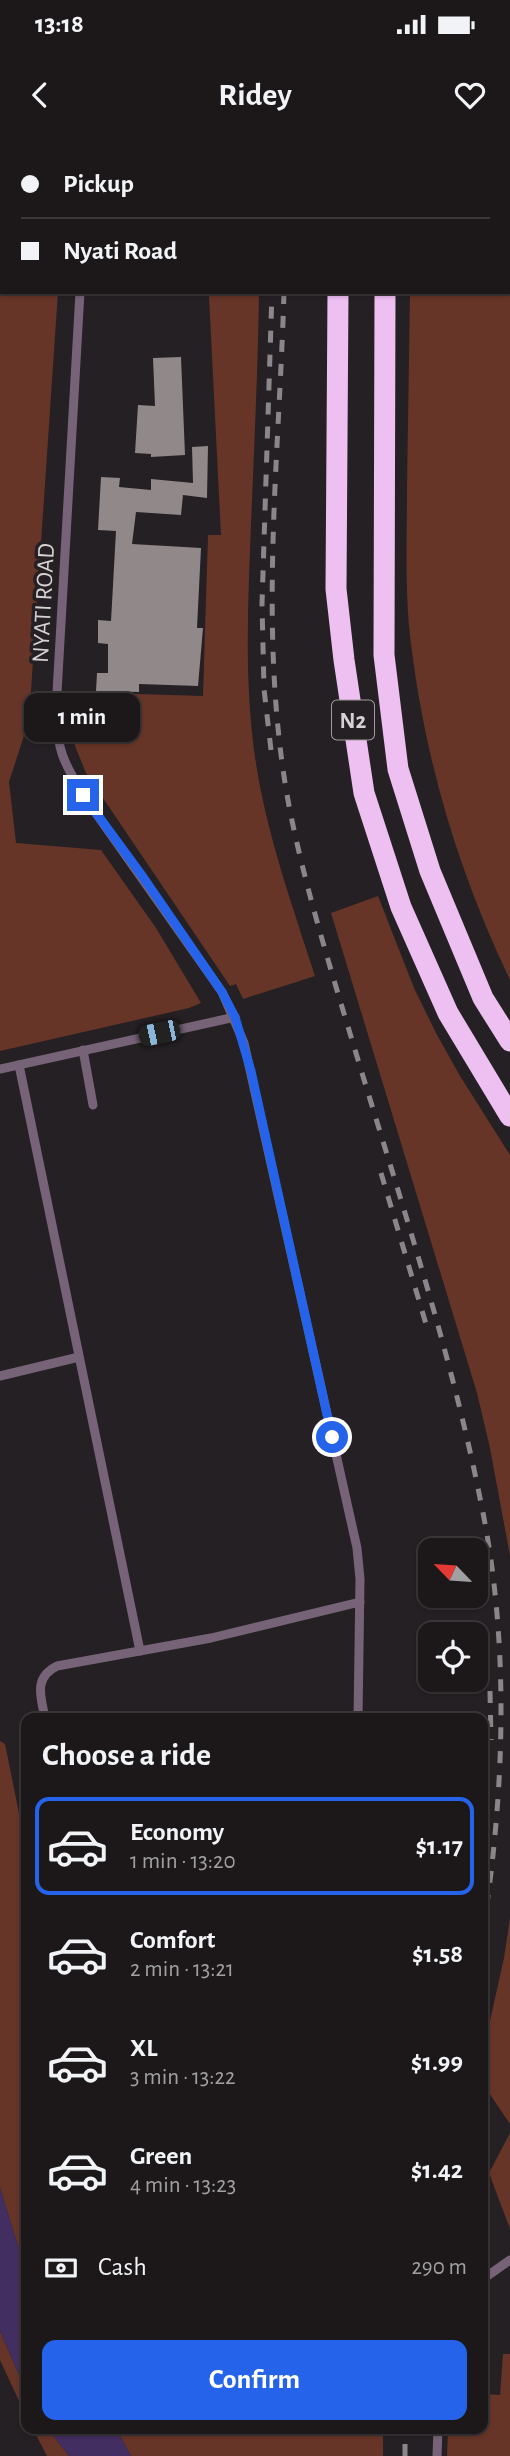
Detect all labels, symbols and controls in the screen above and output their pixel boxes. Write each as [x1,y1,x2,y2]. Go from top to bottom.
text: 13:18 [35,11,84,37]
icon: back [21,76,59,114]
icon: heart [451,76,489,114]
text: Ridey [218,79,292,111]
text: Pickup [63,171,134,197]
text: Nyati Road [63,238,177,264]
street label: NYATI ROAD [29,543,59,664]
callout: 1 min [25,694,141,742]
road number: N2 [332,700,374,740]
text: 1 min [58,706,106,729]
route end [67,779,99,811]
car [137,1018,182,1048]
route start [316,1421,348,1453]
north arrow [418,1538,488,1608]
map controls [418,1538,488,1692]
button: locate [418,1622,488,1692]
text: Choose a ride [42,1739,211,1771]
icon: car [46,1815,109,1878]
text: Economy [130,1819,224,1845]
text: $1.17 [415,1833,463,1859]
text: 1 min · 13:20 [130,1850,236,1873]
icon: car [46,1923,109,1986]
text: Comfort [130,1927,215,1953]
text: $1.58 [412,1941,463,1967]
text: 2 min · 13:21 [130,1958,234,1981]
icon: car [46,2031,109,2094]
text: XL [130,2035,157,2061]
text: $1.99 [411,2049,463,2075]
text: 3 min · 13:22 [130,2066,236,2089]
icon: car [46,2139,109,2202]
text: Green [130,2143,192,2169]
text: $1.42 [411,2157,463,2183]
text: 4 min · 13:23 [130,2174,236,2197]
icon: cash [42,2249,80,2287]
text: Cash [98,2254,147,2280]
text: 290 m [411,2256,467,2279]
button: Confirm [42,2340,467,2420]

